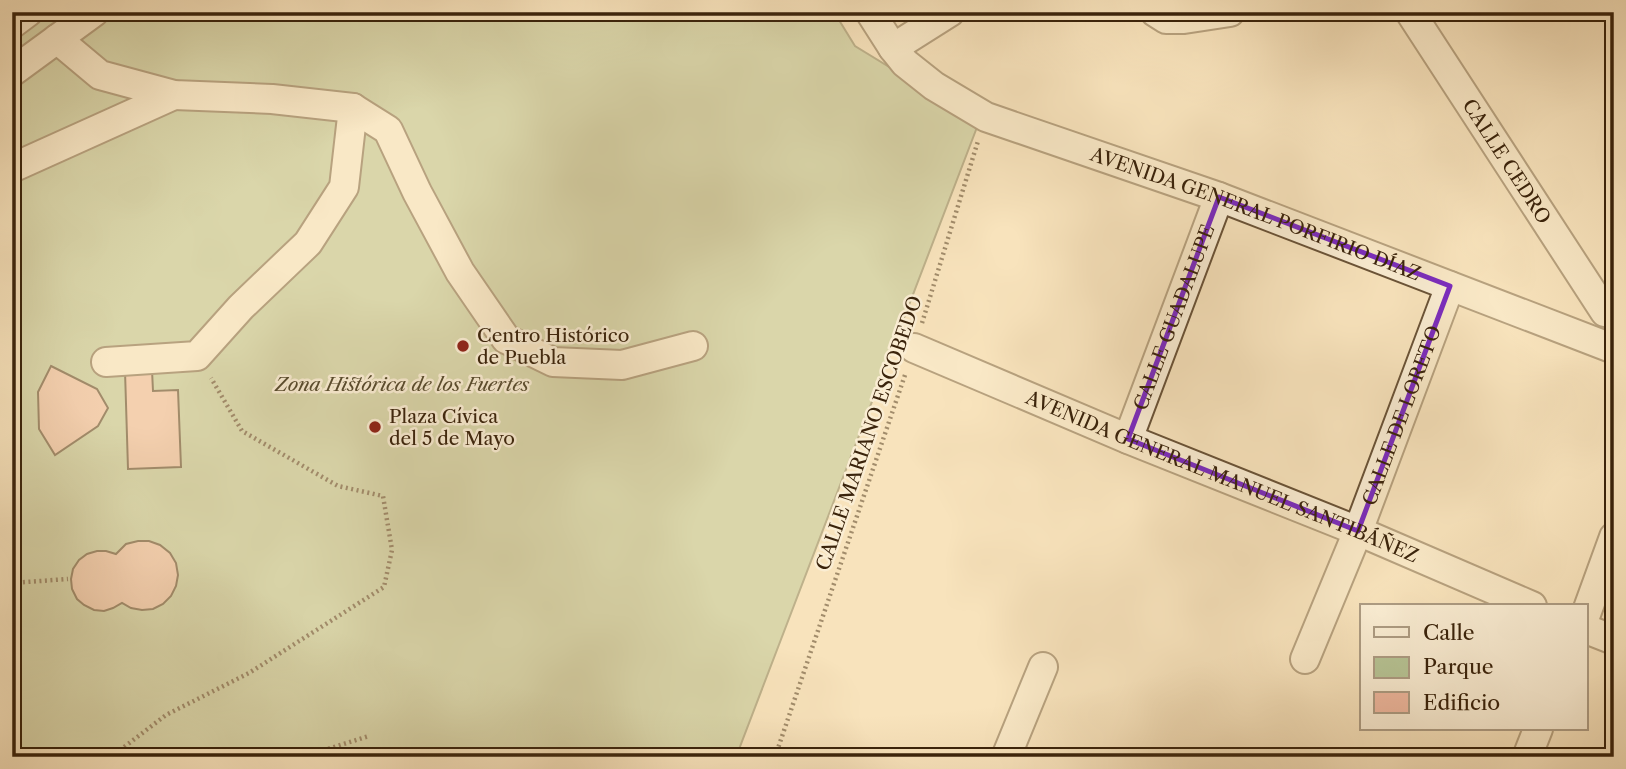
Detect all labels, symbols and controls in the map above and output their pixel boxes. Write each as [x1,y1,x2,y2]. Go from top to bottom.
street label: CALLE CEDRO [1458,94,1556,228]
street label: AVENIDA GENERAL PORFIRIO DÍAZ [1087,142,1424,285]
street label: CALLE GUADALUPE [1128,221,1219,413]
street label: CALLE MARIANO ESCOBEDO [811,293,927,573]
street label: CALLE DE LORETO [1357,322,1446,509]
place label: Centro Histórico de Puebla [477,324,629,369]
marker: Centro Histórico de Puebla [455,338,471,354]
park label: Zona Histórica de los Fuertes [274,373,530,396]
street label: AVENIDA GENERAL MANUEL SANTIBÁÑEZ [1022,385,1422,567]
place label: Plaza Cívica del 5 de Mayo [389,405,515,450]
marker: Plaza Cívica del 5 de Mayo [367,419,383,435]
legend [1360,604,1588,730]
text: Calle [1423,620,1475,645]
text: Parque [1423,654,1494,679]
text: Edificio [1423,690,1500,715]

